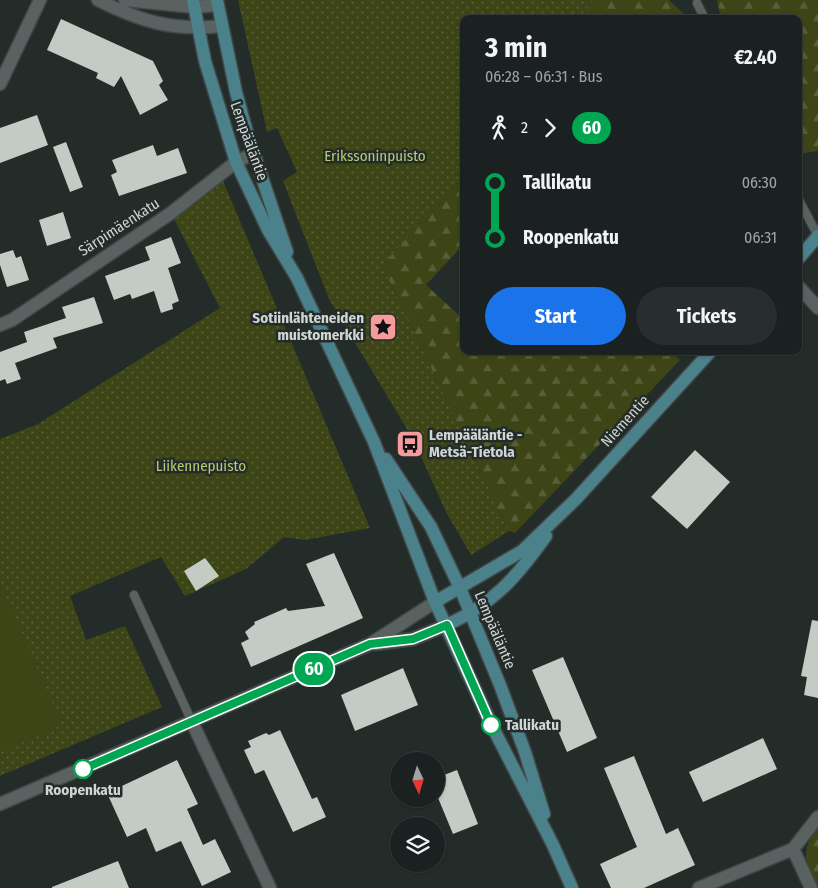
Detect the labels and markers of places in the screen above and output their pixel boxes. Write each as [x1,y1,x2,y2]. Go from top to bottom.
place label: Sotiinlähteneiden muistomerkki [252,309,364,344]
place icon: Sotiinlähteneiden muistomerkki [368,312,398,342]
place label: Lempääläntie - Metsä-Tietola [429,426,523,461]
bus stop icon: Lempääläntie - Metsä-Tietola [395,429,425,459]
marker: Tallikatu [481,715,501,735]
place label: Tallikatu [505,716,559,734]
marker: Roopenkatu [73,759,93,779]
place label: Roopenkatu [45,781,121,799]

